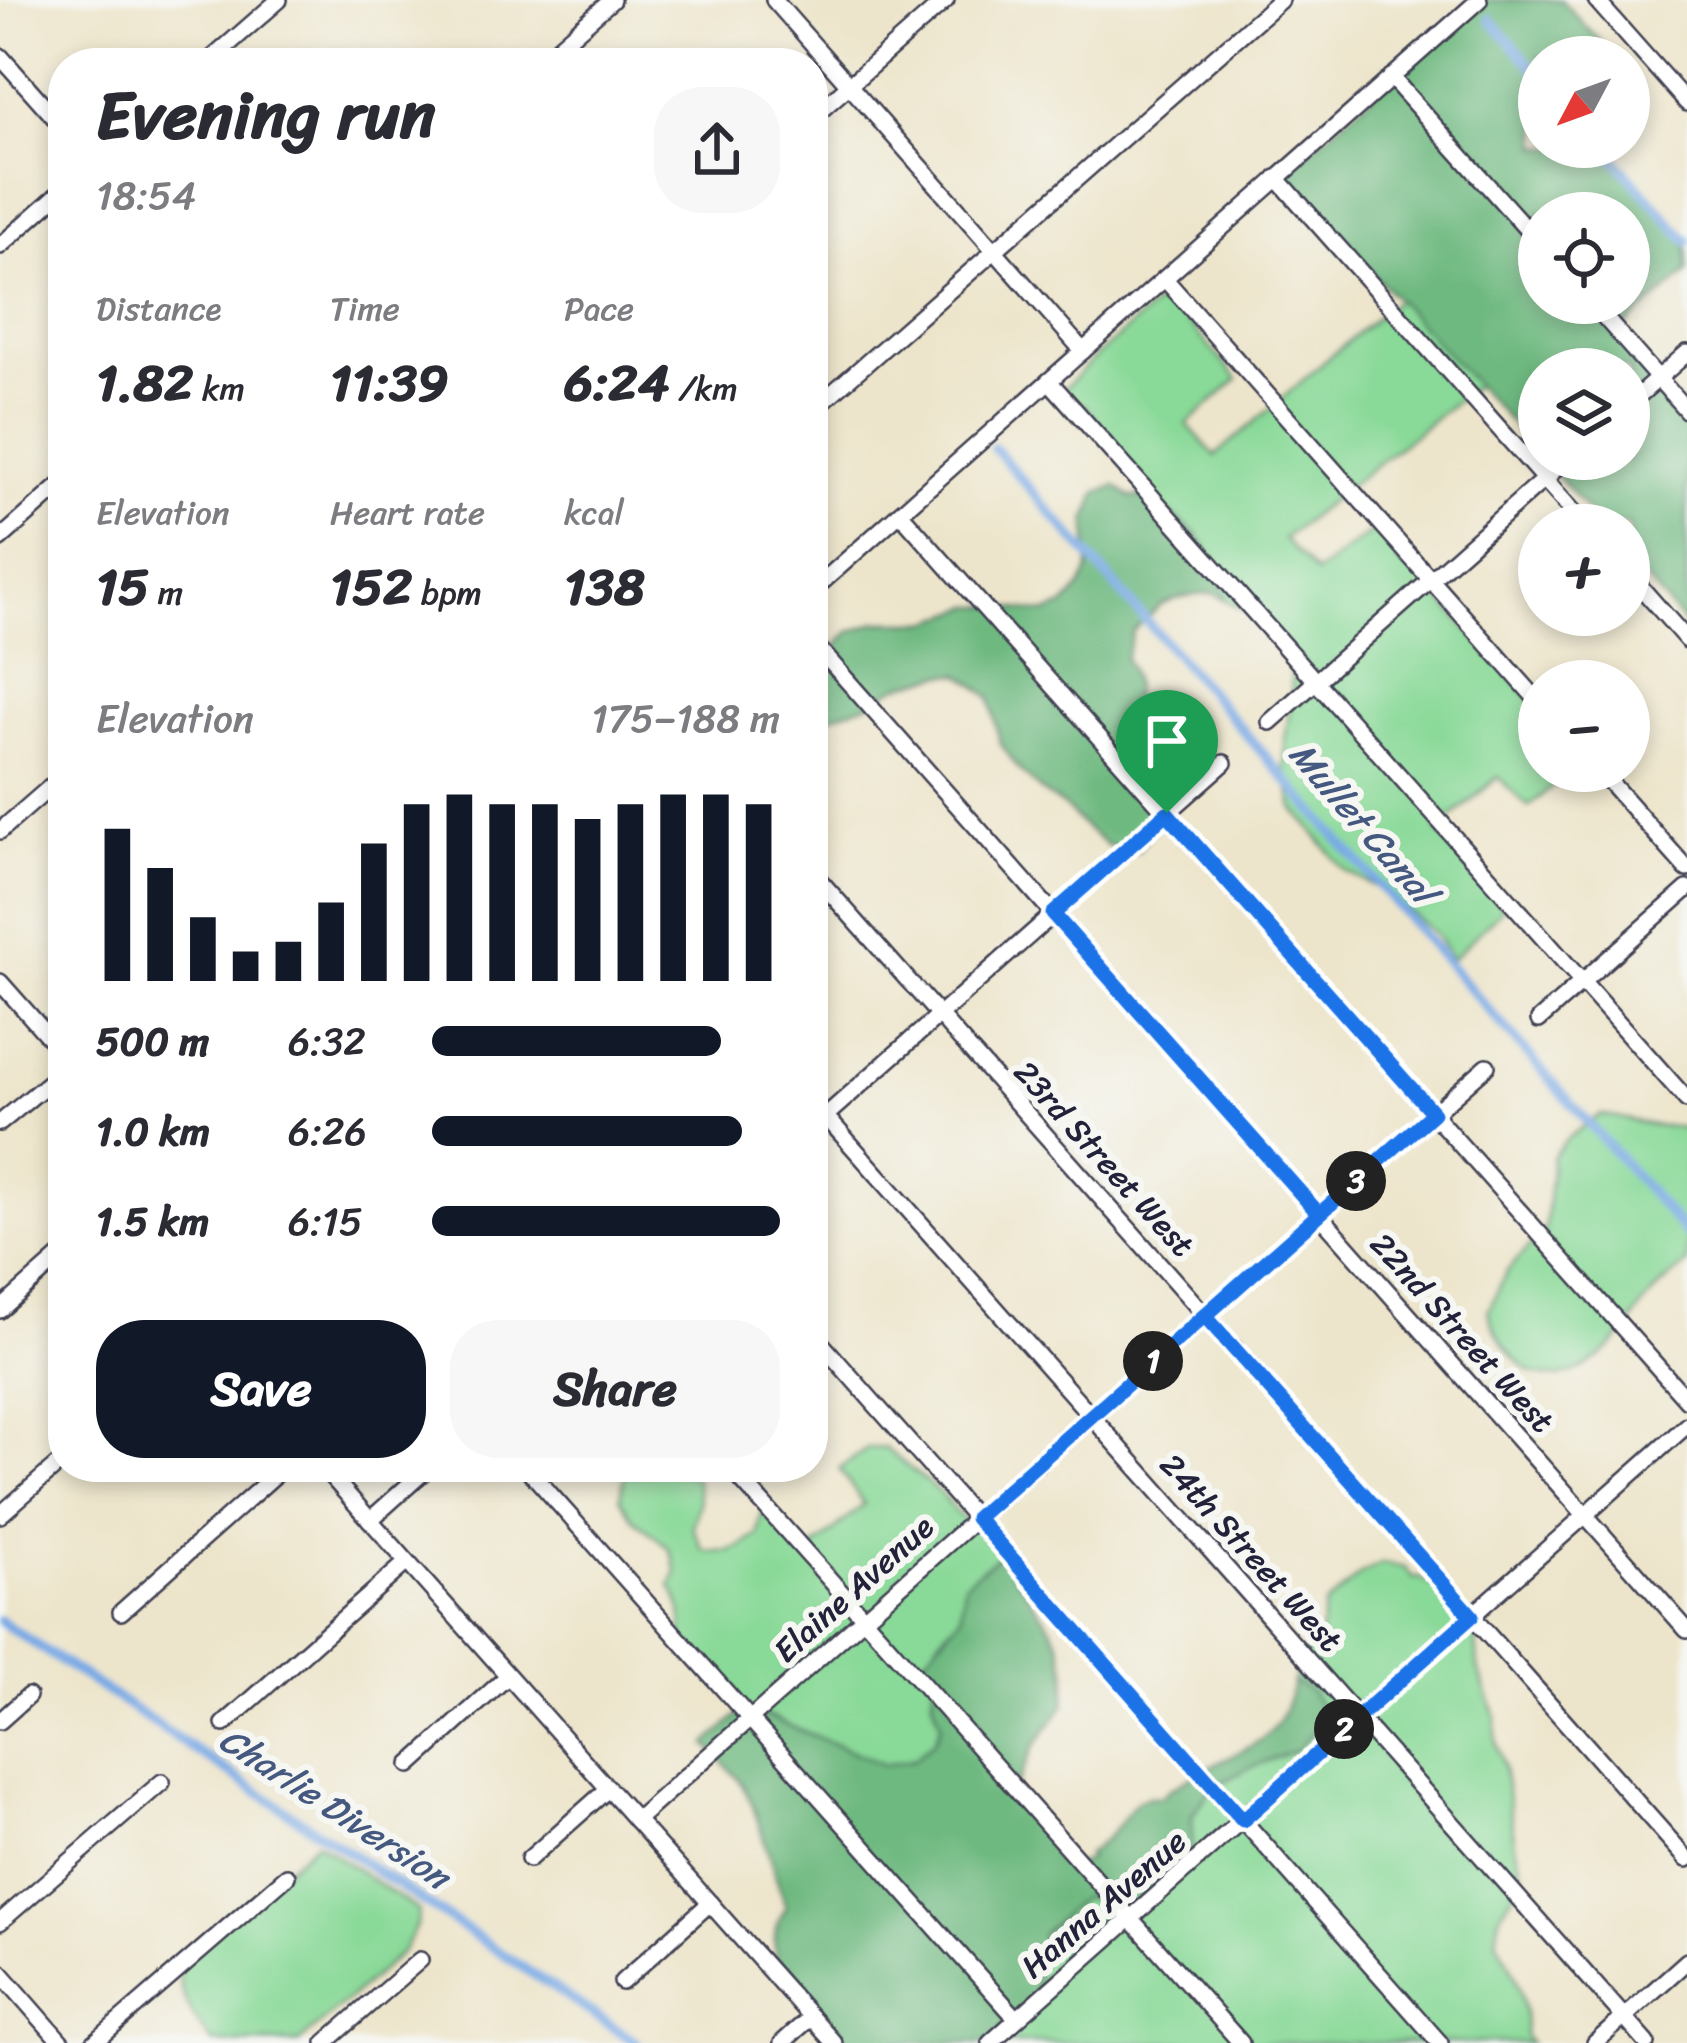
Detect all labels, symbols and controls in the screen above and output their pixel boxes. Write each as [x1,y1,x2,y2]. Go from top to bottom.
north arrow [1518,36,1650,168]
map controls [1518,36,1650,792]
text: Evening run [96,57,436,174]
button: share [654,87,780,213]
text: 18:54 [96,161,196,230]
button: locate [1518,192,1650,324]
text: Distance [96,280,221,338]
text: Time [330,280,400,338]
text: Pace [564,280,634,338]
text: 1.82 [96,338,193,428]
text: 11:39 [330,338,448,428]
text: 6:24 [564,338,670,428]
button: layers [1518,348,1650,480]
text: km [193,360,245,418]
text: /km [670,360,738,418]
text: Elevation [96,484,230,542]
text: Heart rate [330,484,485,542]
text: kcal [564,484,624,542]
button: + [1518,504,1650,636]
text: 15 [96,542,149,632]
text: 152 [330,542,412,632]
text: 138 [564,542,645,632]
text: m [149,564,183,622]
text: bpm [412,564,482,622]
button: − [1518,660,1650,792]
text: Elevation [96,684,254,753]
text: 175–188 m [591,684,780,753]
pin [1116,690,1218,813]
icon: arrive [1134,708,1200,774]
water label: Mullet Canal [1273,726,1457,925]
text: 500 m [96,1007,209,1076]
text: 6:32 [288,1007,366,1076]
street label: 23rd Street West [999,1046,1210,1271]
text: 1.0 km [96,1097,210,1166]
text: 6:26 [288,1097,367,1166]
pin: 3 [1326,1151,1386,1211]
text: 3 [1347,1152,1365,1210]
text: 1.5 km [96,1187,209,1256]
text: 6:15 [288,1187,363,1256]
street label: 22nd Street West [1355,1218,1569,1447]
button: Save [96,1320,426,1458]
button: Share [450,1320,780,1458]
pin: 1 [1123,1331,1183,1391]
text: 1 [1146,1332,1160,1390]
street label: 24th Street West [1145,1439,1358,1666]
street label: Elaine Avenue [760,1500,948,1678]
pin: 2 [1314,1699,1374,1759]
text: 2 [1334,1700,1354,1758]
water label: Charlie Diversion [206,1709,466,1909]
street label: Hanna Avenue [1007,1814,1200,1993]

